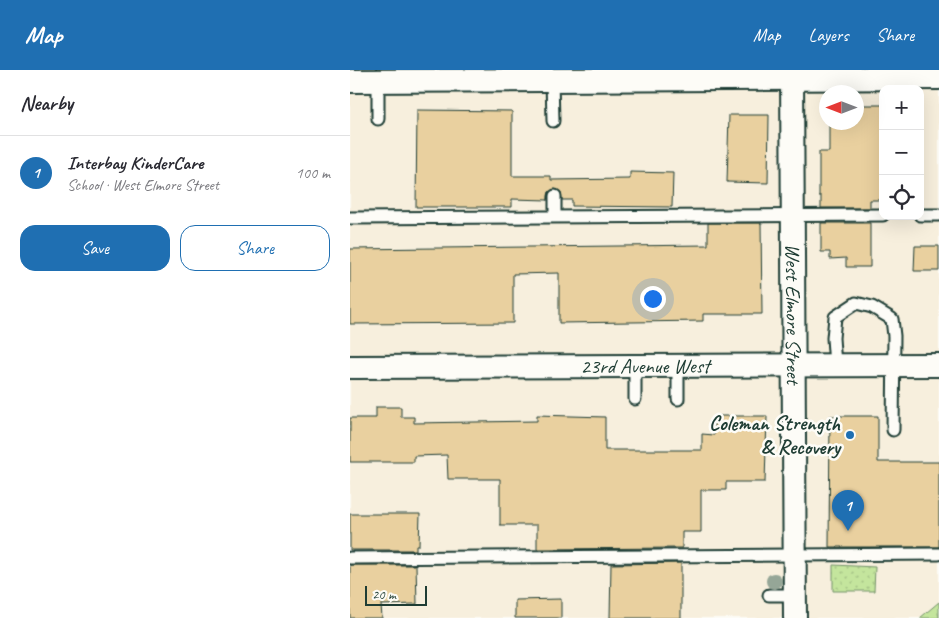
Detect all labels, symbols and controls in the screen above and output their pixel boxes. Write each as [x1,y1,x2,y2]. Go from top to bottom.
text: Map [25,20,62,50]
text: Map [753,24,781,46]
text: Layers [809,24,848,46]
text: Share [876,24,914,46]
north arrow [819,85,864,130]
map controls [879,85,924,220]
button: + [879,85,924,130]
text: Nearby [20,90,73,116]
button: − [879,130,924,175]
text: Interbay KinderCare [67,151,203,175]
text: 1 [32,163,40,183]
text: 100 m [296,163,330,183]
text: School · West Elmore Street [67,175,219,195]
button: locate [879,175,924,220]
button: Save [20,225,170,271]
button: Share [180,225,330,271]
street label: West Elmore Street [780,244,807,386]
your location [640,286,666,312]
street label: 23rd Avenue West [580,353,713,379]
place label: Coleman Strength & Recovery [709,410,842,460]
marker: Coleman Strength & Recovery [844,429,856,441]
pin: 1 [832,490,864,531]
scale bar [365,583,428,606]
text: 20 m [372,586,396,603]

